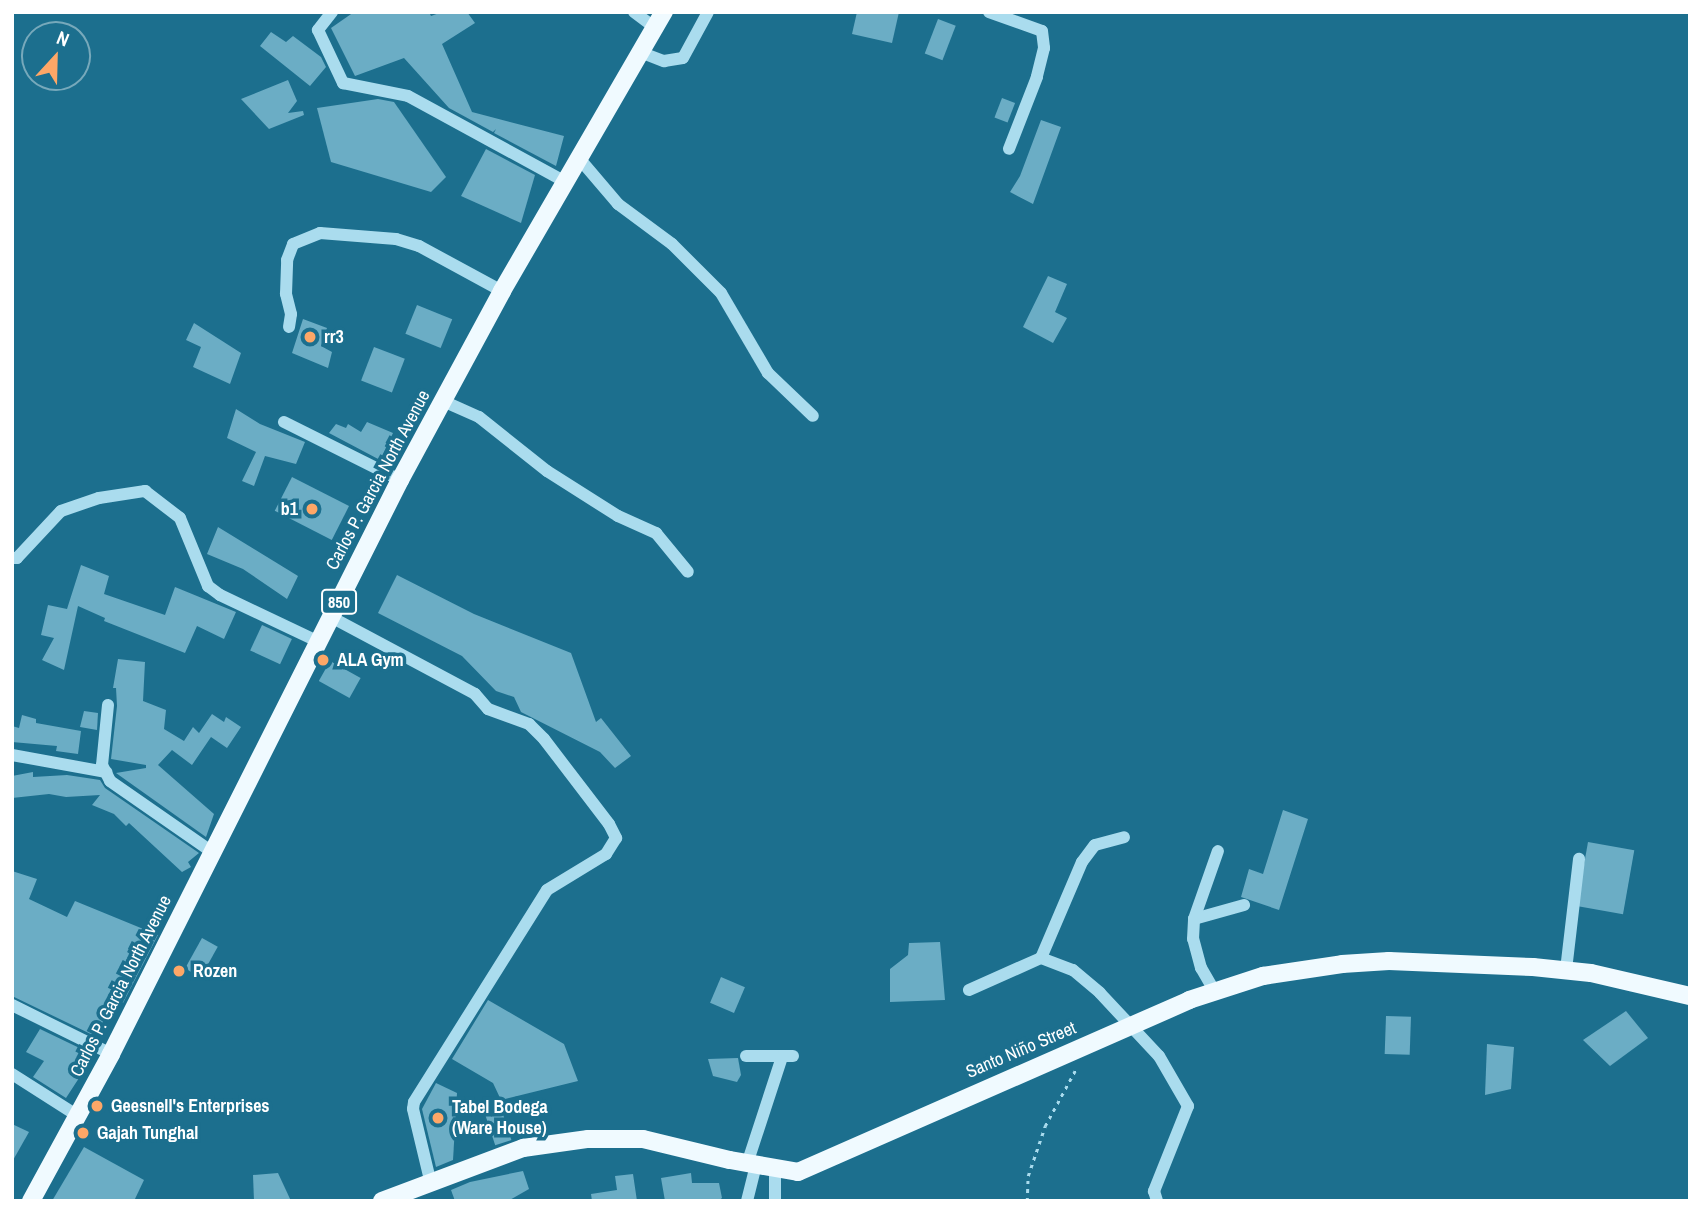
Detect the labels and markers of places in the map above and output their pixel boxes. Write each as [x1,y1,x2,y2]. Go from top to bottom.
place label: rr3 [324,326,344,348]
marker: rr3 [302,329,318,345]
place label: b1 [281,498,298,520]
marker: b1 [304,501,320,517]
place label: ALA Gym [337,649,404,671]
marker: ALA Gym [315,652,331,668]
place label: Rozen [193,960,237,982]
marker: Rozen [171,963,187,979]
place label: Geesnell's Enterprises [111,1095,270,1117]
place label: Tabel Bodega (Ware House) [452,1097,548,1140]
marker: Geesnell's Enterprises [89,1098,105,1114]
marker: Tabel Bodega (Ware House) [430,1110,446,1126]
place label: Gajah Tunghal [97,1122,198,1144]
marker: Gajah Tunghal [75,1125,91,1141]

